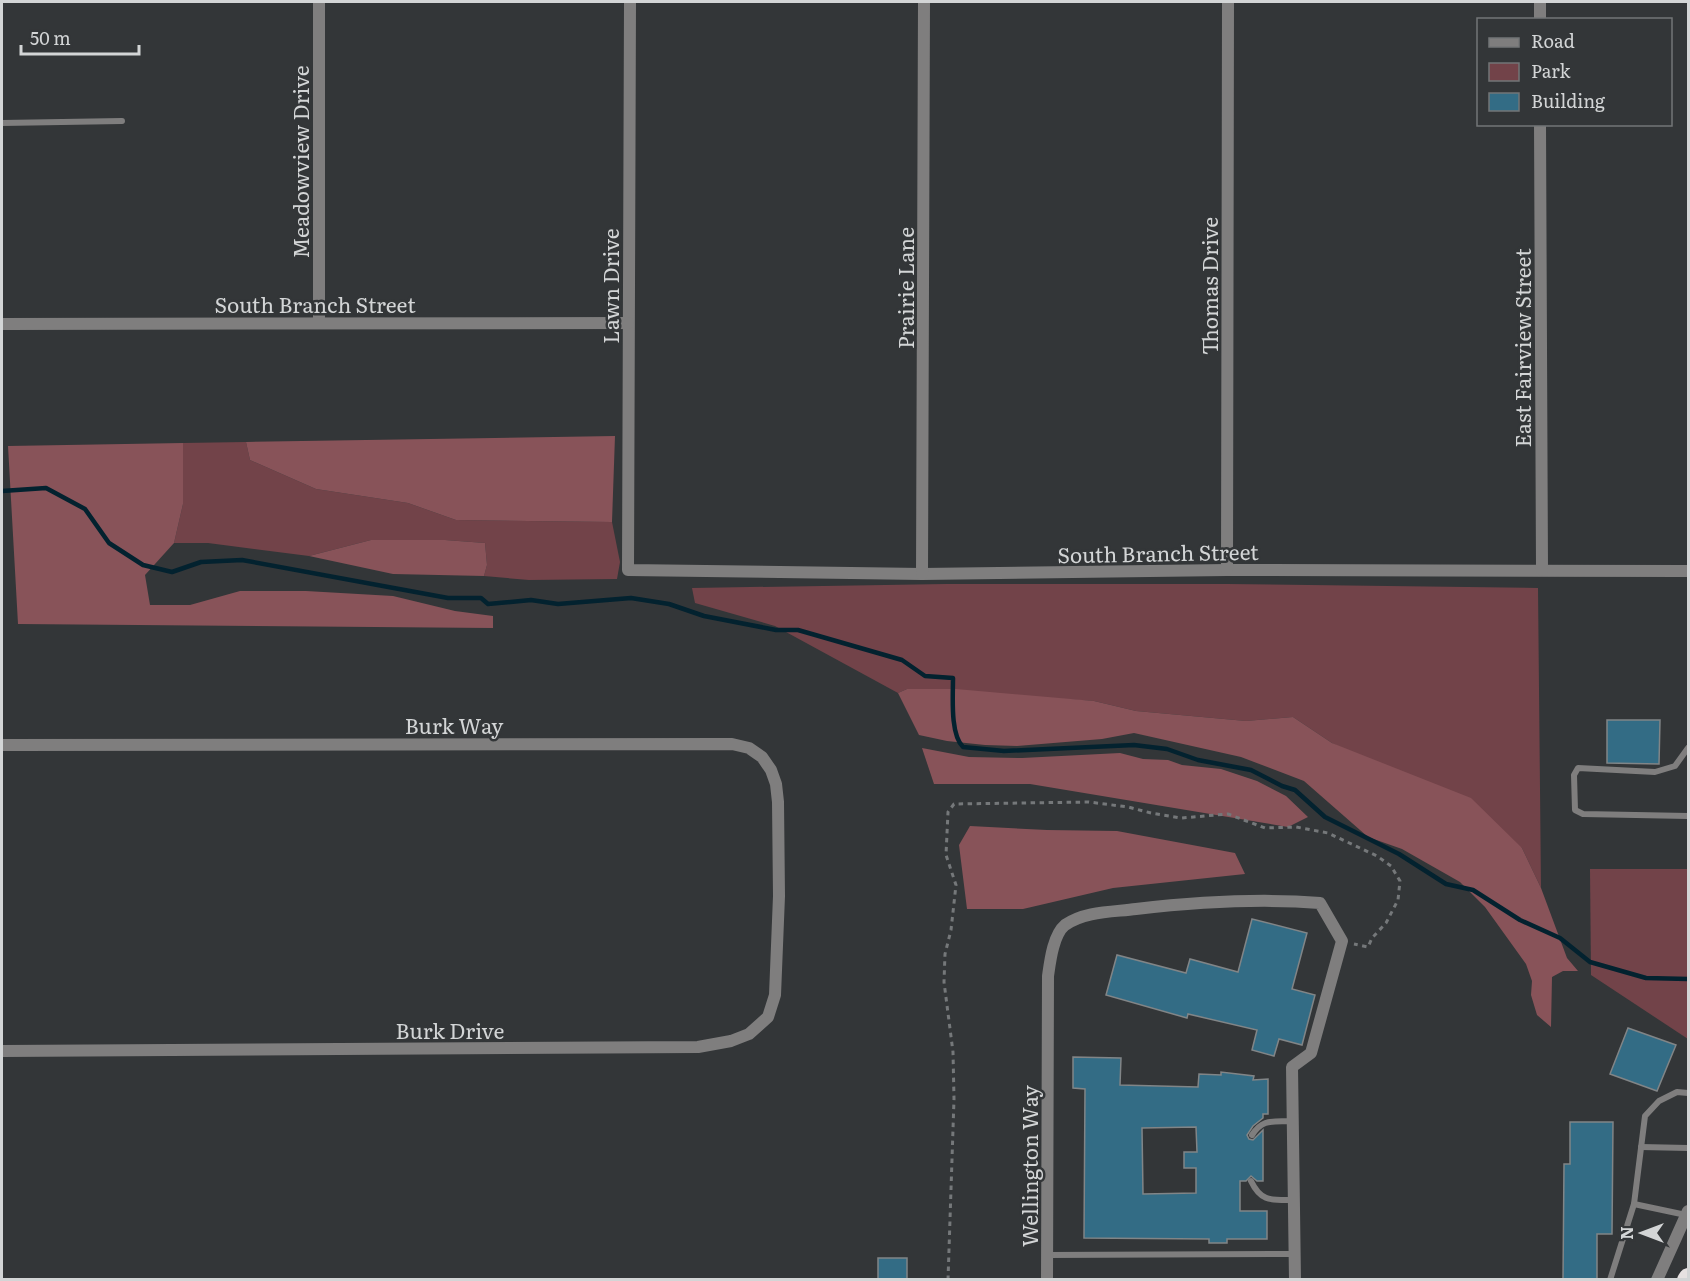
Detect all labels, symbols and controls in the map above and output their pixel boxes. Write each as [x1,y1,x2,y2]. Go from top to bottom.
scale bar [21,18,140,56]
legend [1477,18,1672,126]
text: 50 m [30,24,71,51]
text: Road [1531,27,1575,54]
text: Park [1531,57,1572,84]
street label: Meadowview Drive [284,65,315,259]
text: Building [1531,87,1606,114]
street label: Thomas Drive [1193,217,1224,355]
street label: Prairie Lane [889,227,920,349]
street label: Lawn Drive [594,228,625,344]
street label: East Fairview Street [1506,248,1537,448]
street label: South Branch Street [214,288,416,319]
street label: South Branch Street [1057,535,1259,569]
street label: Burk Way [405,709,504,740]
street label: Burk Drive [396,1014,505,1045]
street label: Wellington Way [1013,1084,1044,1247]
north arrow [1612,1203,1672,1263]
text: N [1614,1226,1638,1240]

